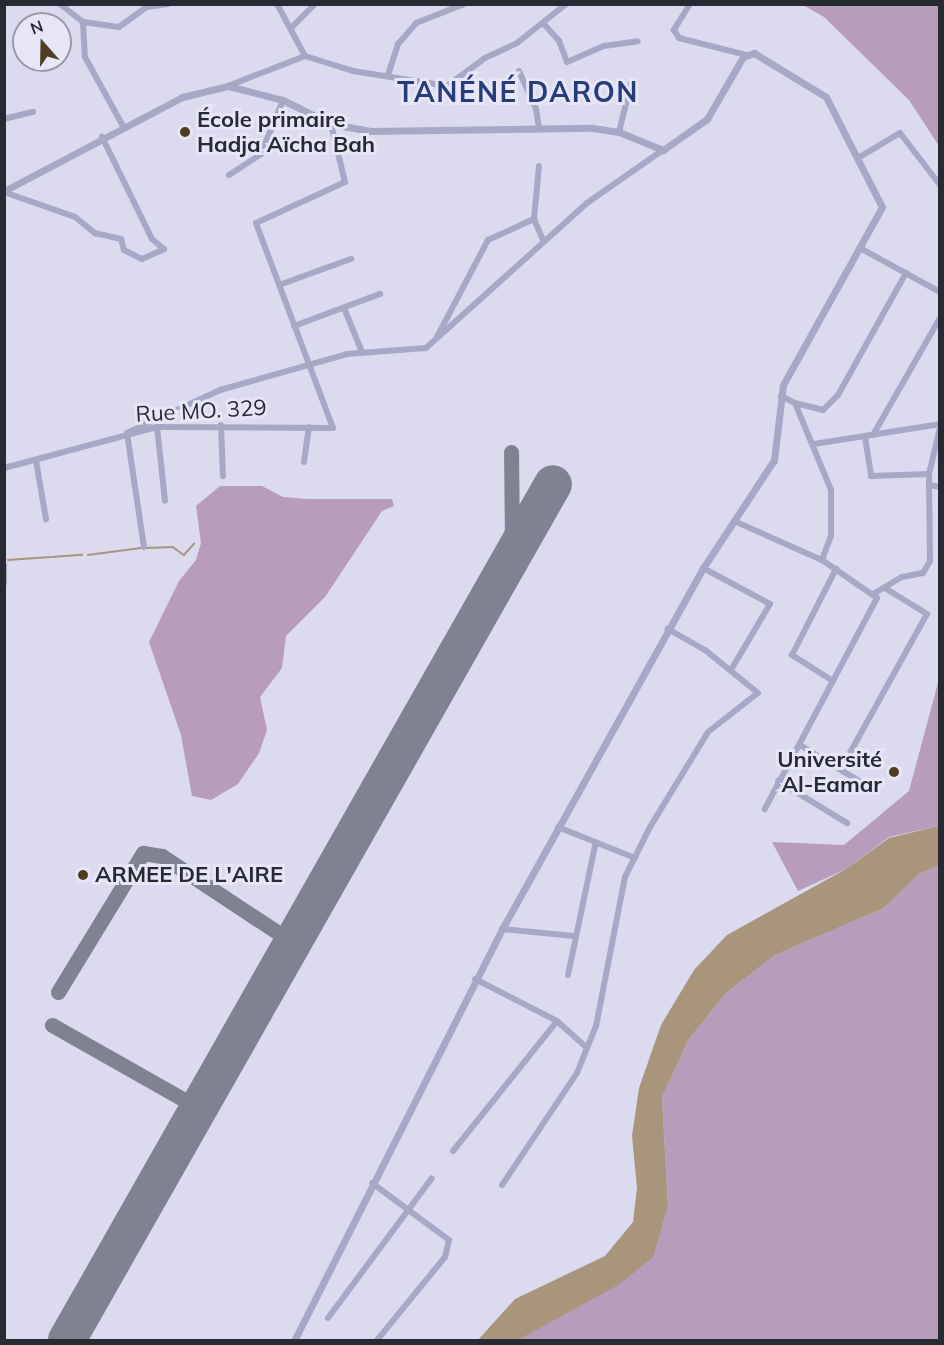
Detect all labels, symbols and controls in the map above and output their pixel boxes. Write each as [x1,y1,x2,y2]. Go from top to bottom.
north arrow [12,12,72,72]
text: N [27,15,46,38]
district label: TANÉNÉ DARON [397,75,639,109]
place label: École primaire Hadja Aïcha Bah [197,106,375,158]
marker: École primaire Hadja Aïcha Bah [178,125,192,139]
street label: Rue MO. 329 [135,394,267,428]
place label: Université Al-Eamar [777,746,882,798]
marker: Université Al-Eamar [887,765,901,779]
place label: ARMEE DE L'AIRE [95,862,283,888]
marker: ARMEE DE L'AIRE [76,868,90,882]

